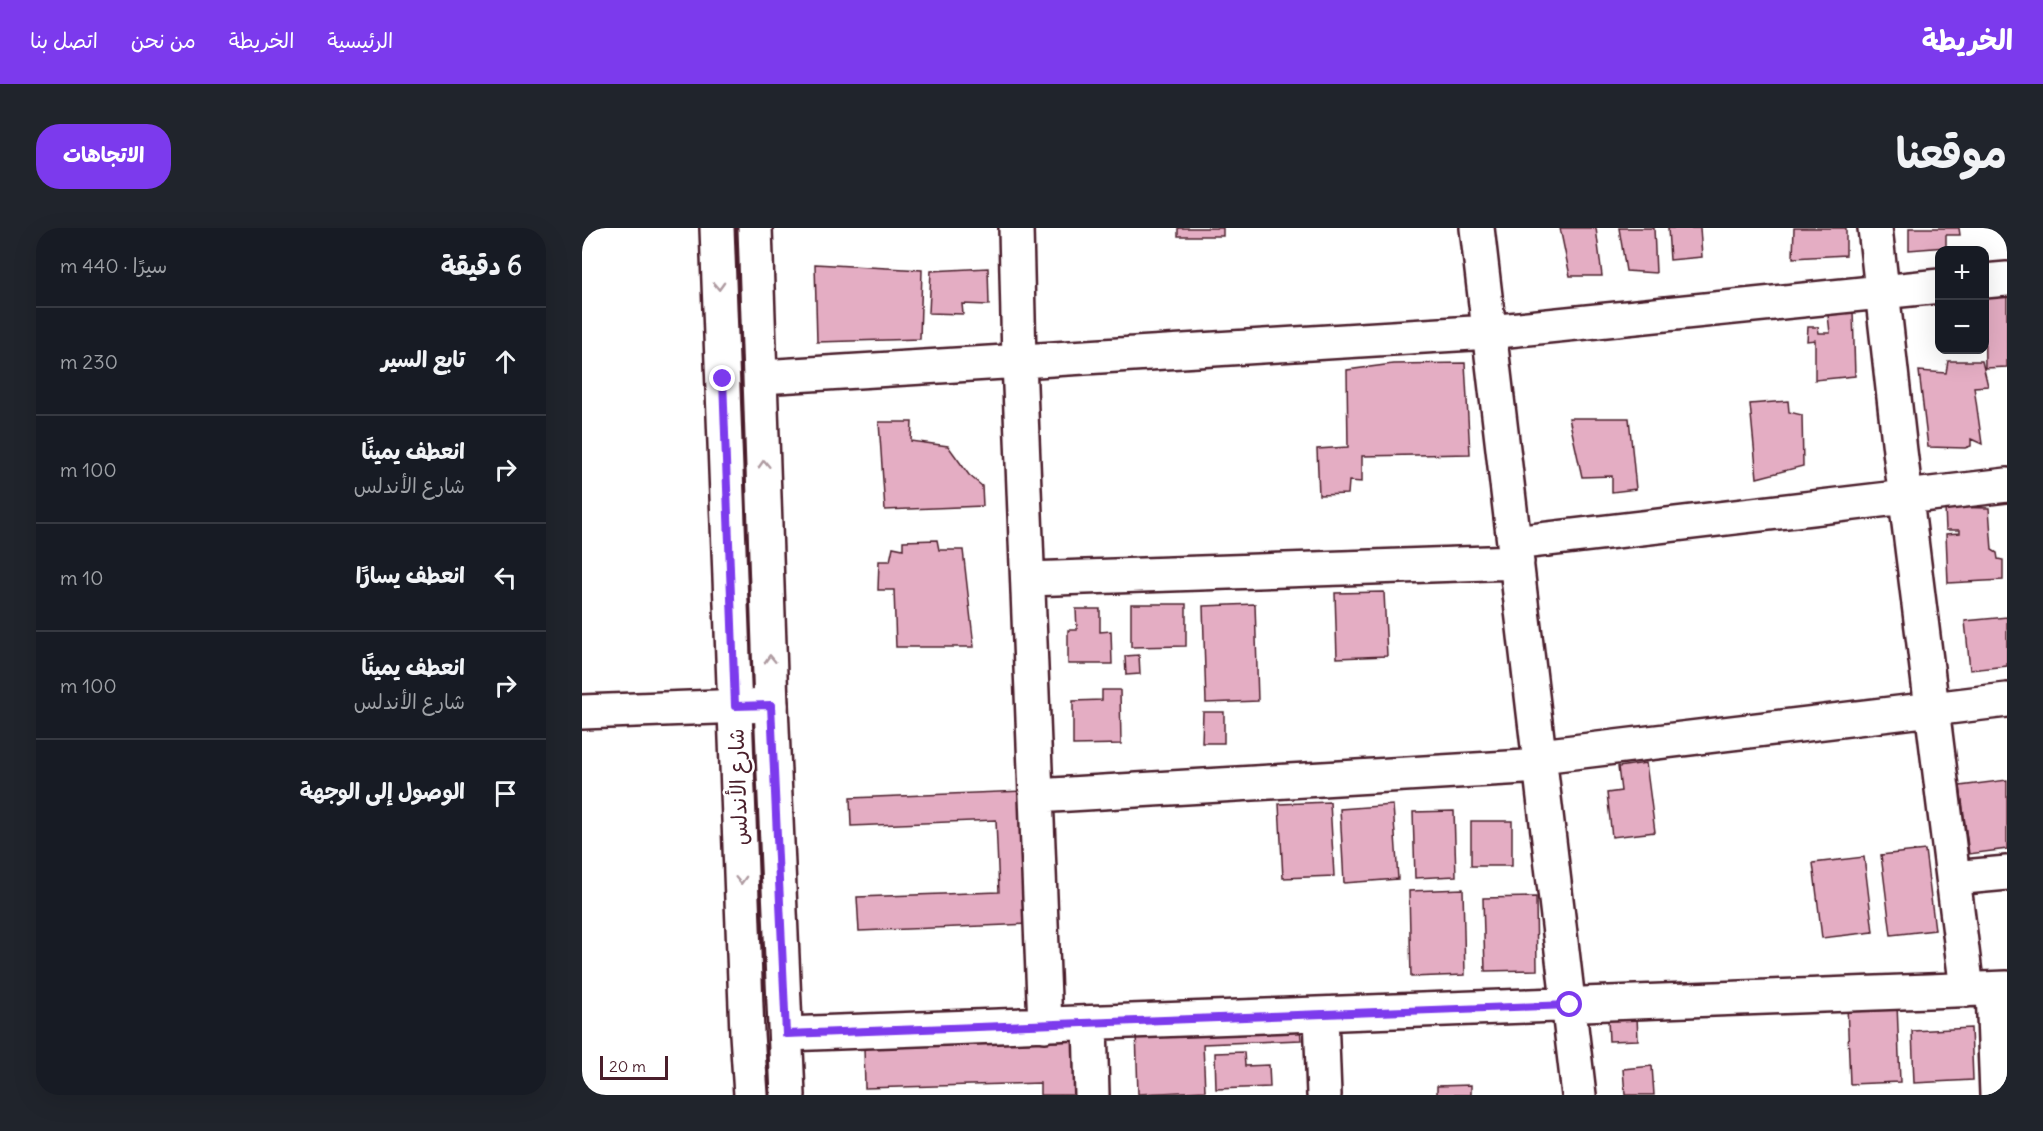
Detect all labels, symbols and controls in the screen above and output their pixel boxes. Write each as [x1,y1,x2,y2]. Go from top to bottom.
text: الخريطة [1922,22,2013,58]
text: اتصل بنا [30,27,98,54]
text: من نحن [131,27,196,54]
text: الخريطة [229,27,294,54]
text: الرئيسية [327,27,393,54]
button: الاتجاهات [36,124,171,189]
text: موقعنا [1896,127,2007,179]
map controls [1935,246,1989,354]
button: + [1935,246,1989,300]
text: 6 دقيقة [441,249,522,282]
text: سيرًا · 440 m [60,253,167,278]
one-way arrow [713,282,725,291]
button: − [1935,300,1989,354]
text: تابع السير [381,345,465,373]
icon: ahead [489,345,522,378]
text: 230 m [60,349,118,374]
route end [709,365,735,391]
text: انعطف يمينًا [362,437,465,465]
icon: right [489,453,522,486]
text: 100 m [60,457,117,482]
one-way arrow [757,459,770,468]
text: شارع الأندلس [354,473,465,498]
text: انعطف يسارًا [356,561,465,589]
icon: left [489,561,522,594]
text: 10 m [60,565,103,590]
text: انعطف يمينًا [362,653,465,681]
one-way arrow [763,654,776,663]
icon: right [489,669,522,702]
text: 100 m [60,673,117,698]
text: شارع الأندلس [354,689,465,714]
street label: شارع الأندلس [722,728,756,846]
text: الوصول إلى الوجهة [300,777,465,805]
icon: arrive [489,777,522,810]
one-way arrow [735,876,748,885]
route start [1556,991,1582,1017]
scale bar [600,1053,668,1080]
text: 20 m [609,1056,646,1076]

